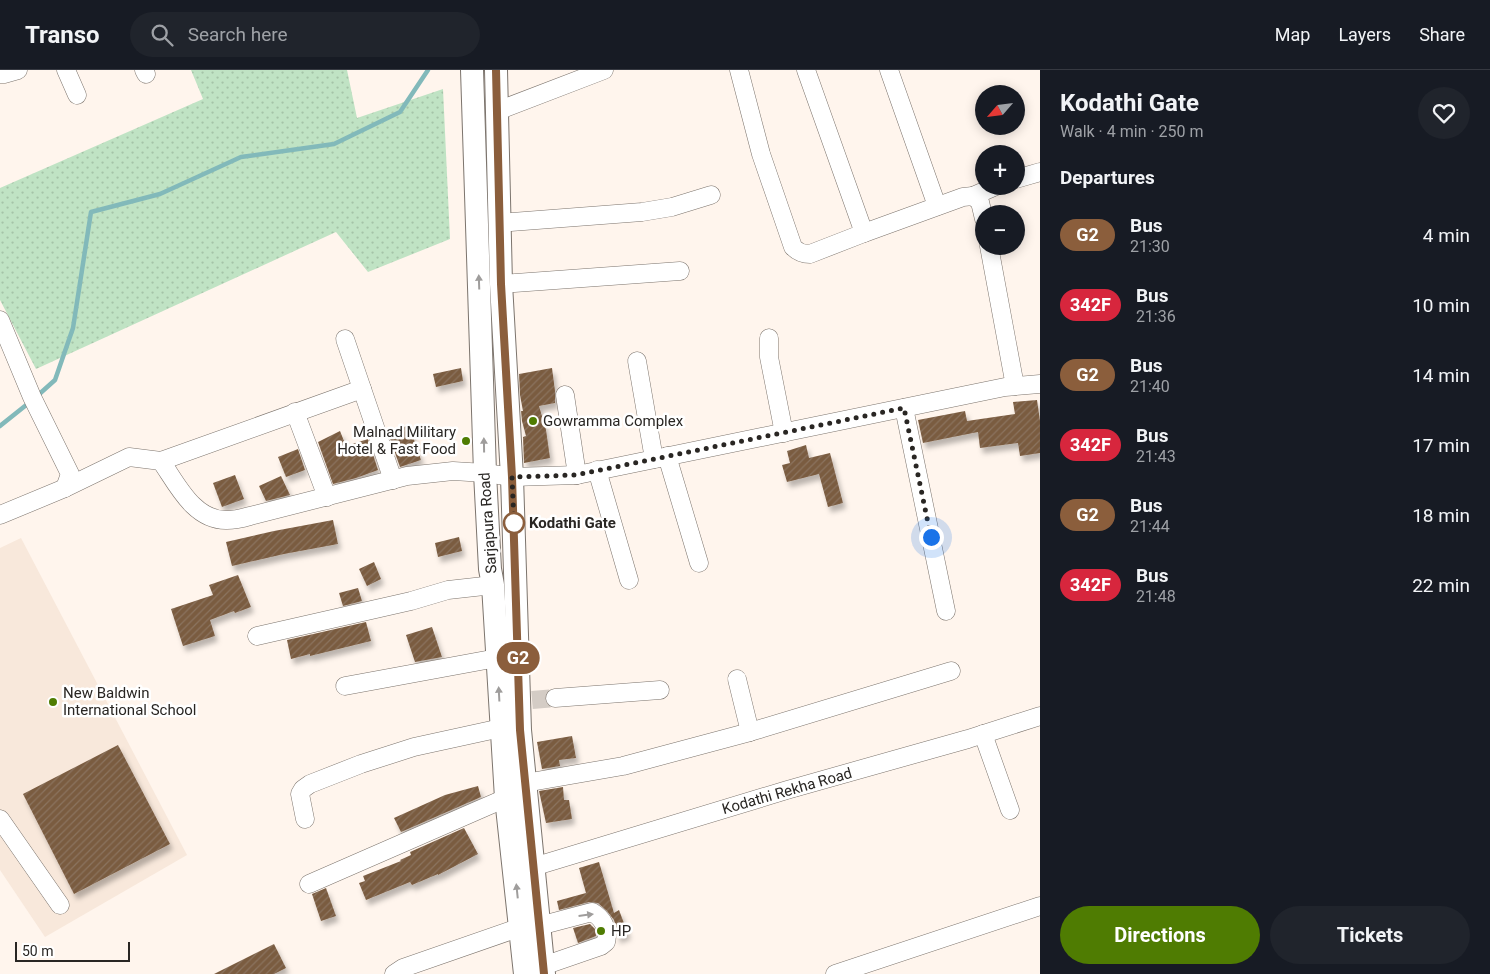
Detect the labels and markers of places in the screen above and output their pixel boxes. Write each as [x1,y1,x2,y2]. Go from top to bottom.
place label: Gowramma Complex [543,412,684,430]
marker: Gowramma Complex [527,415,539,427]
place label: Malnad Military Hotel & Fast Food [337,423,456,458]
marker: Malnad Military Hotel & Fast Food [460,435,472,447]
marker: Kodathi Gate [503,512,525,534]
place label: Kodathi Gate [529,514,616,532]
place label: New Baldwin International School [63,684,196,719]
marker: New Baldwin International School [47,696,59,708]
place label: HP [611,922,631,940]
marker: HP [595,925,607,937]

